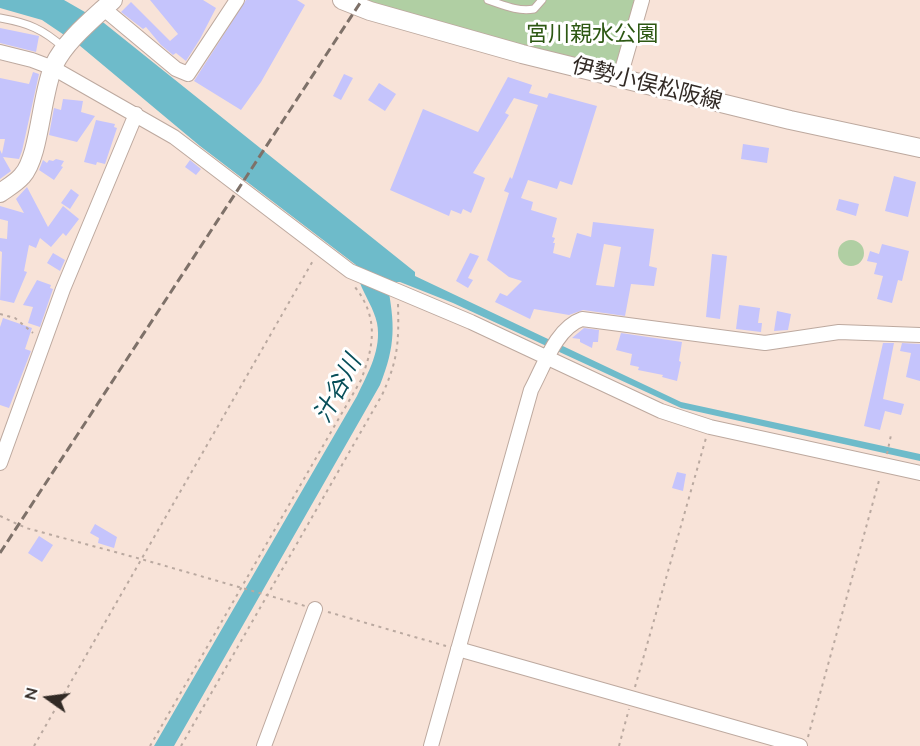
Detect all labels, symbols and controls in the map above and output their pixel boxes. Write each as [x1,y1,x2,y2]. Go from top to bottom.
park label: 宮川親水公園 [526,21,658,47]
street label: 伊勢小俣松阪線 [569,53,725,115]
water label: 汁谷川 [308,350,368,428]
north arrow [18,668,78,728]
text: N [19,685,42,702]

